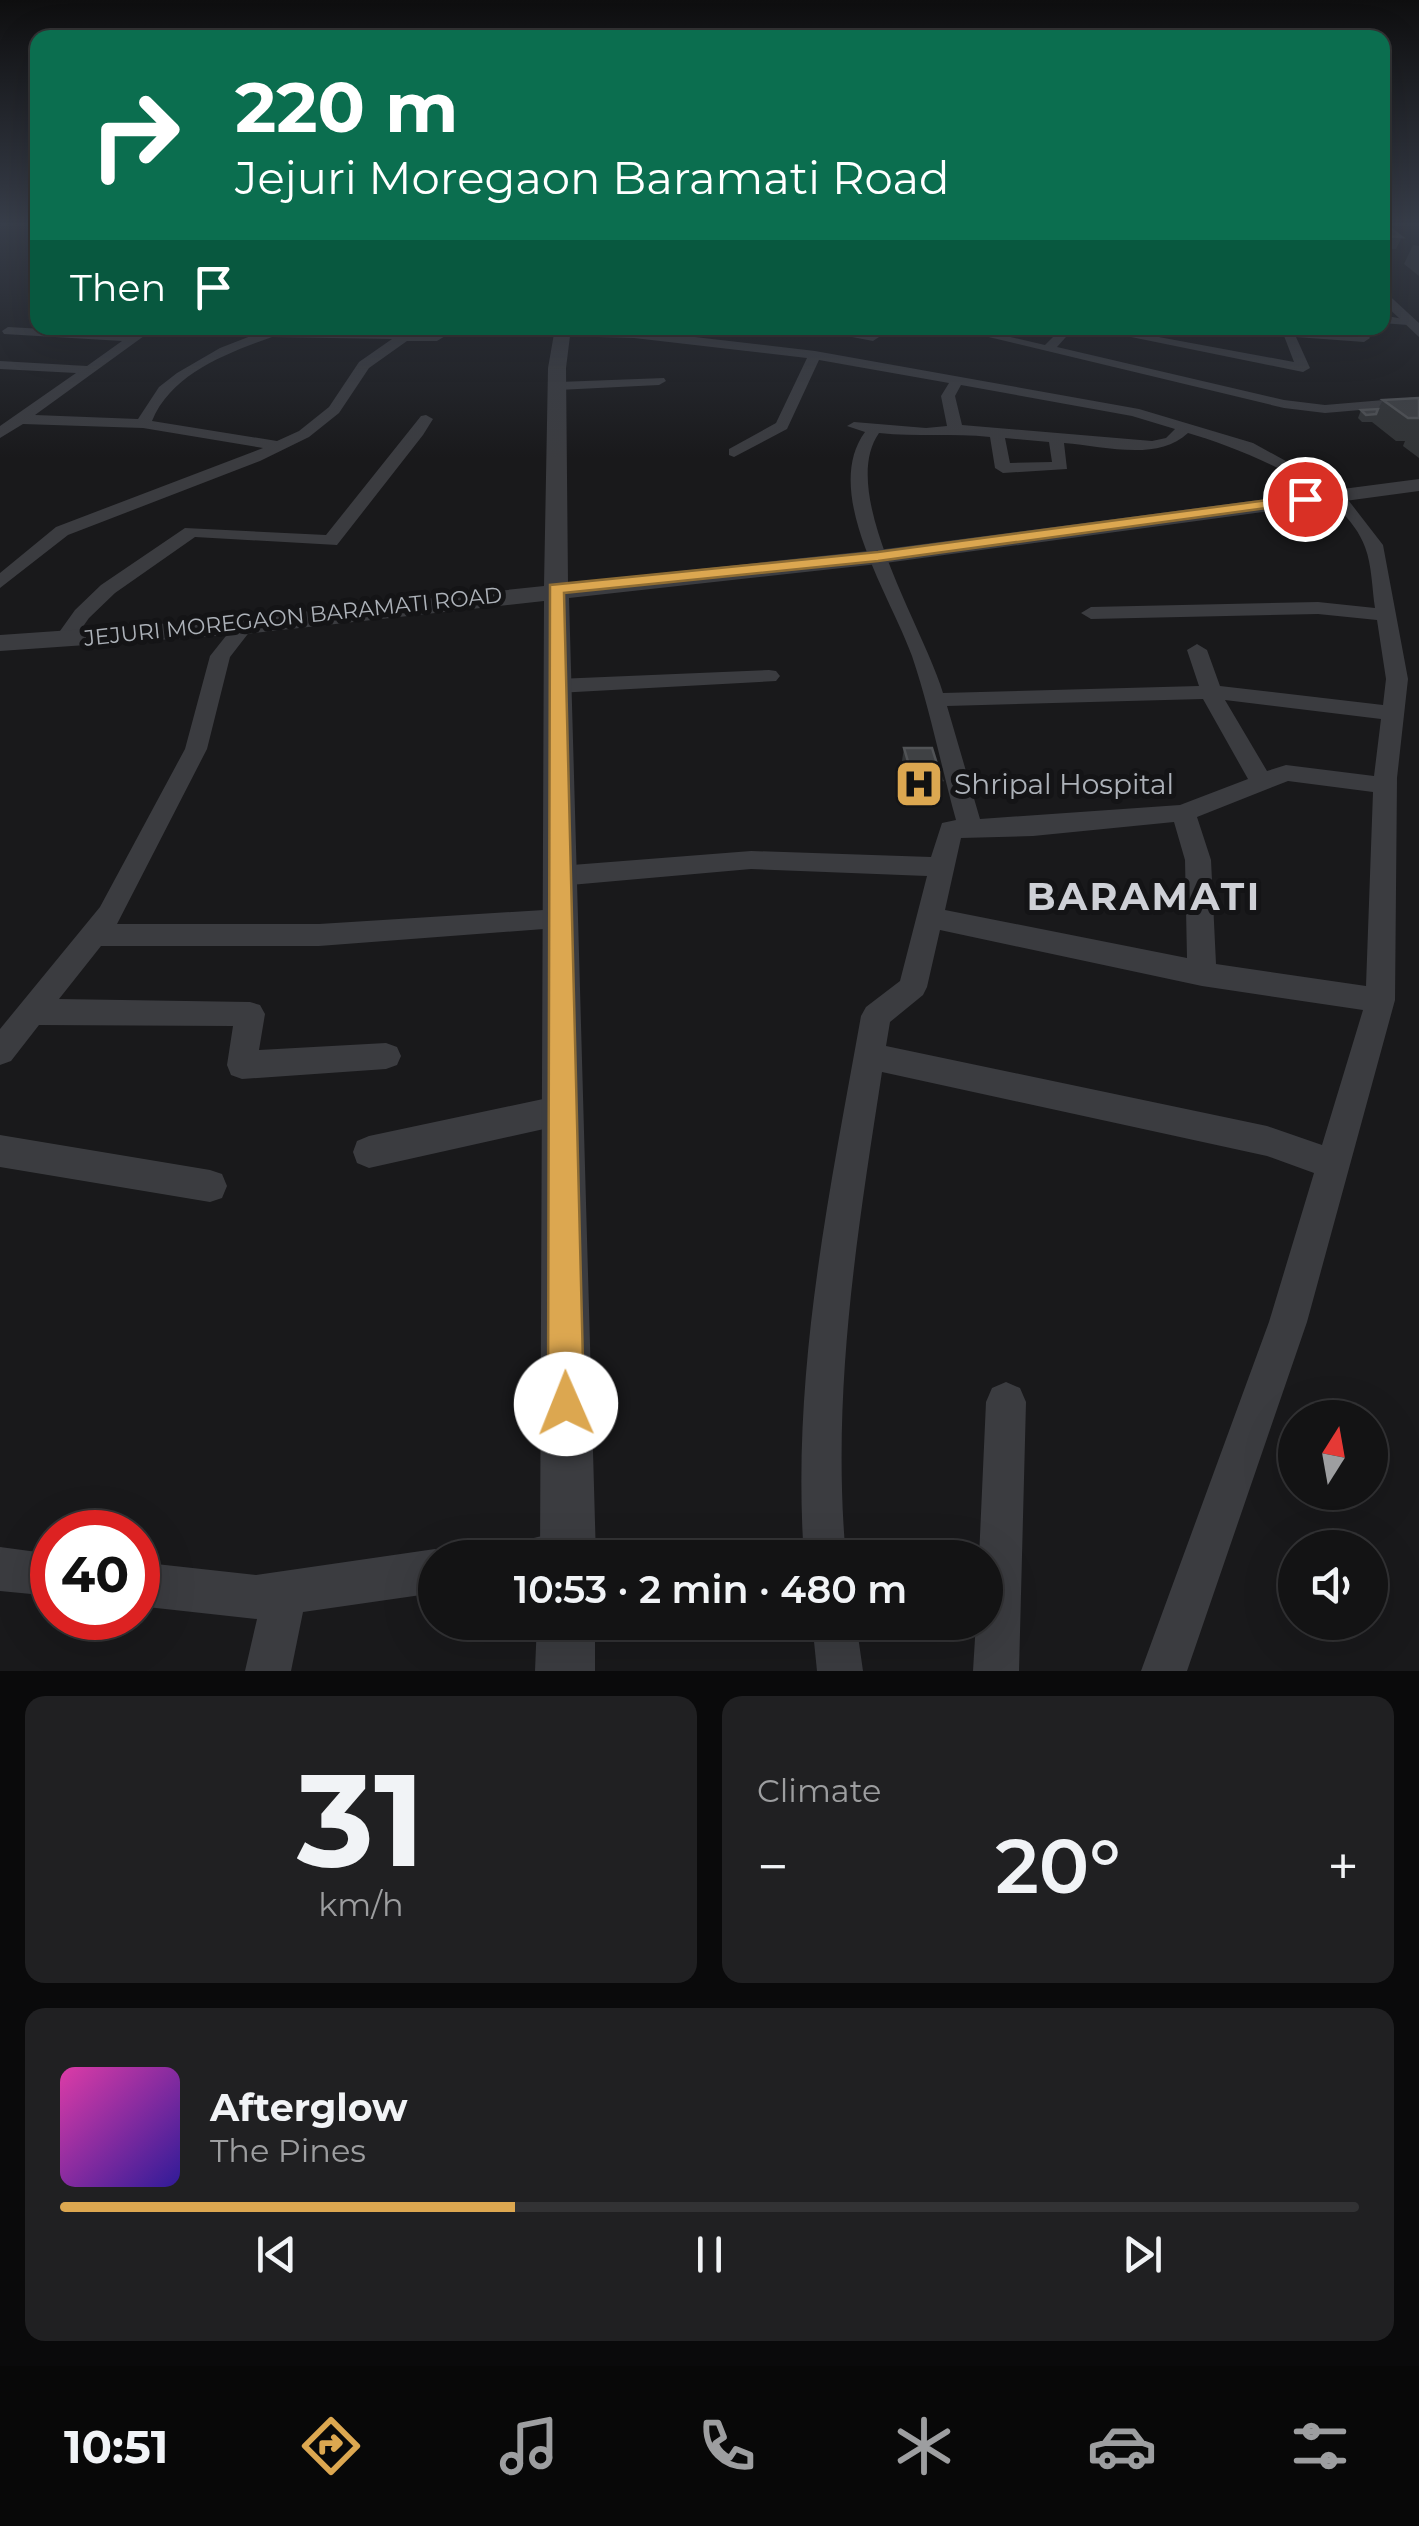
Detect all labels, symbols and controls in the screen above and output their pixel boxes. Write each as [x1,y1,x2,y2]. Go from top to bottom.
text: 220 m [235,64,458,150]
icon: right [70,70,200,200]
text: Jejuri Moregaon Baramati Road [235,150,950,205]
icon: arrive [186,260,241,315]
text: Then [70,264,166,311]
pin [1263,457,1348,542]
icon: arrive [1278,472,1333,527]
street label: JEJURI MOREGAON BARAMATI ROAD [82,581,503,652]
hospital icon: Shripal Hospital [893,758,945,810]
place label: Shripal Hospital [954,767,1174,801]
district label: BARAMATI [1026,873,1262,920]
position arrow [514,1352,618,1456]
north arrow [1278,1400,1388,1510]
map controls [1278,1400,1388,1640]
speed limit sign: 40 [30,1510,160,1640]
button: sound [1278,1530,1388,1640]
text: 10:53 · 2 min · 480 m [514,1566,907,1613]
text: 31 [297,1740,425,1899]
text: Climate [757,1771,881,1810]
text: 20° [995,1820,1121,1912]
text: − [757,1833,789,1900]
text: + [1327,1833,1359,1900]
text: km/h [318,1885,404,1924]
text: Afterglow [210,2084,408,2131]
text: The Pines [210,2131,366,2170]
icon: previous [249,2227,304,2282]
icon: pause [682,2227,737,2282]
icon: next [1115,2227,1170,2282]
icon: directions [296,2411,366,2481]
icon: music [494,2411,564,2481]
icon: phone [692,2411,762,2481]
icon: climate [889,2411,959,2481]
icon: car [1087,2411,1157,2481]
icon: filters [1285,2411,1355,2481]
text: 10:51 [64,2419,168,2474]

